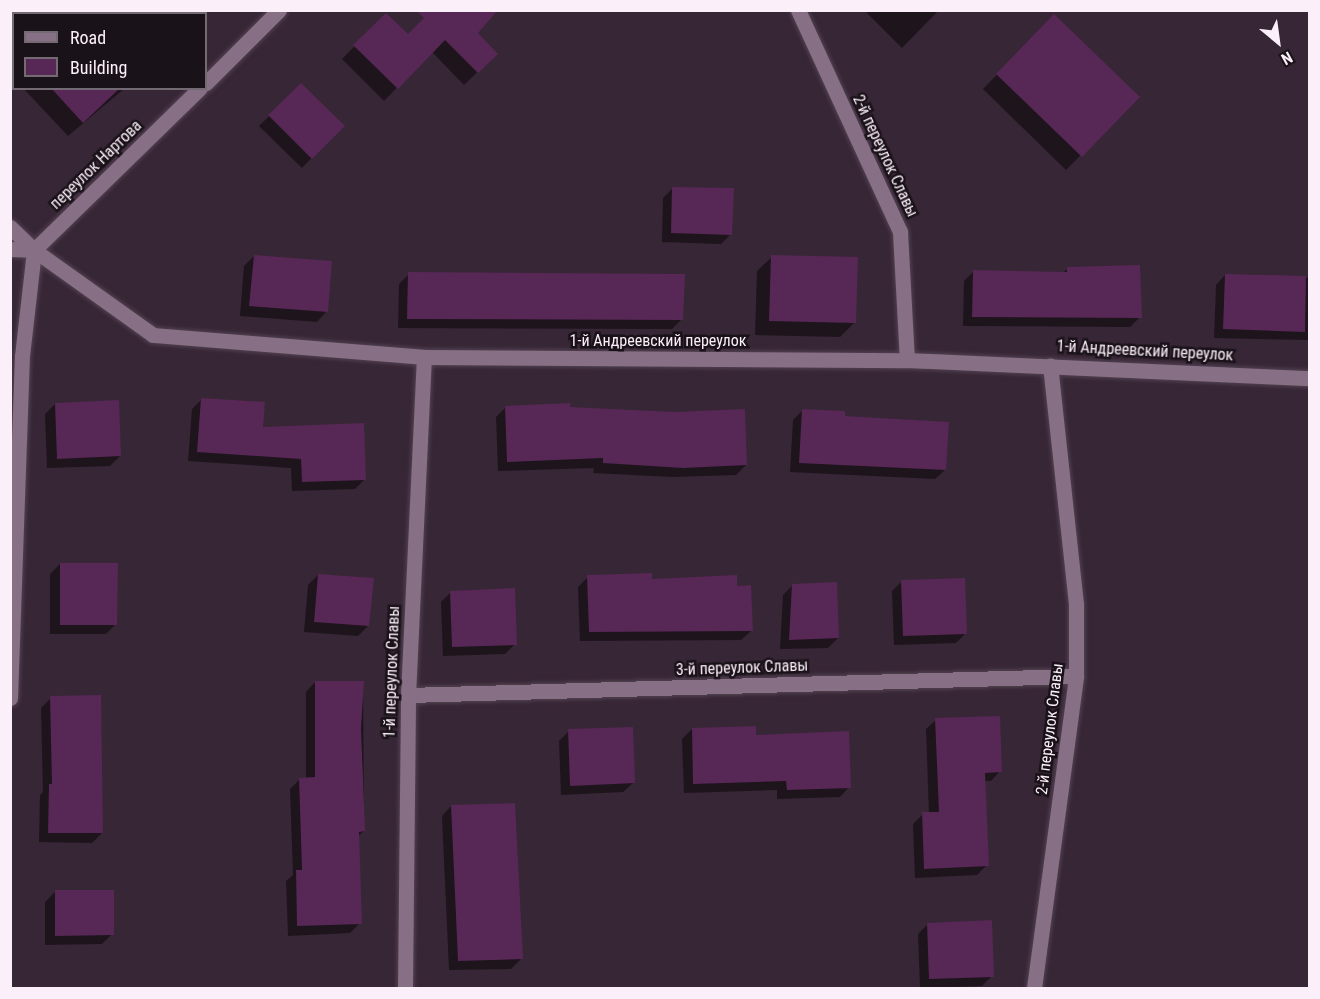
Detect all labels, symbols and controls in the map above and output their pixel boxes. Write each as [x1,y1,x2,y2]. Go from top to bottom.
legend [12,12,207,90]
north arrow [1248,12,1308,72]
text: Road [70,27,106,48]
text: N [1278,47,1296,69]
text: Building [70,57,127,78]
street label: 2-й переулок Славы [848,92,922,220]
street label: переулок Нартова [46,116,146,214]
street label: 1-й Андреевский переулок [570,331,746,351]
street label: 1-й Андреевский переулок [1056,337,1234,365]
street label: 1-й переулок Славы [380,606,404,738]
street label: 3-й переулок Славы [676,656,808,680]
street label: 2-й переулок Славы [1032,662,1068,796]

